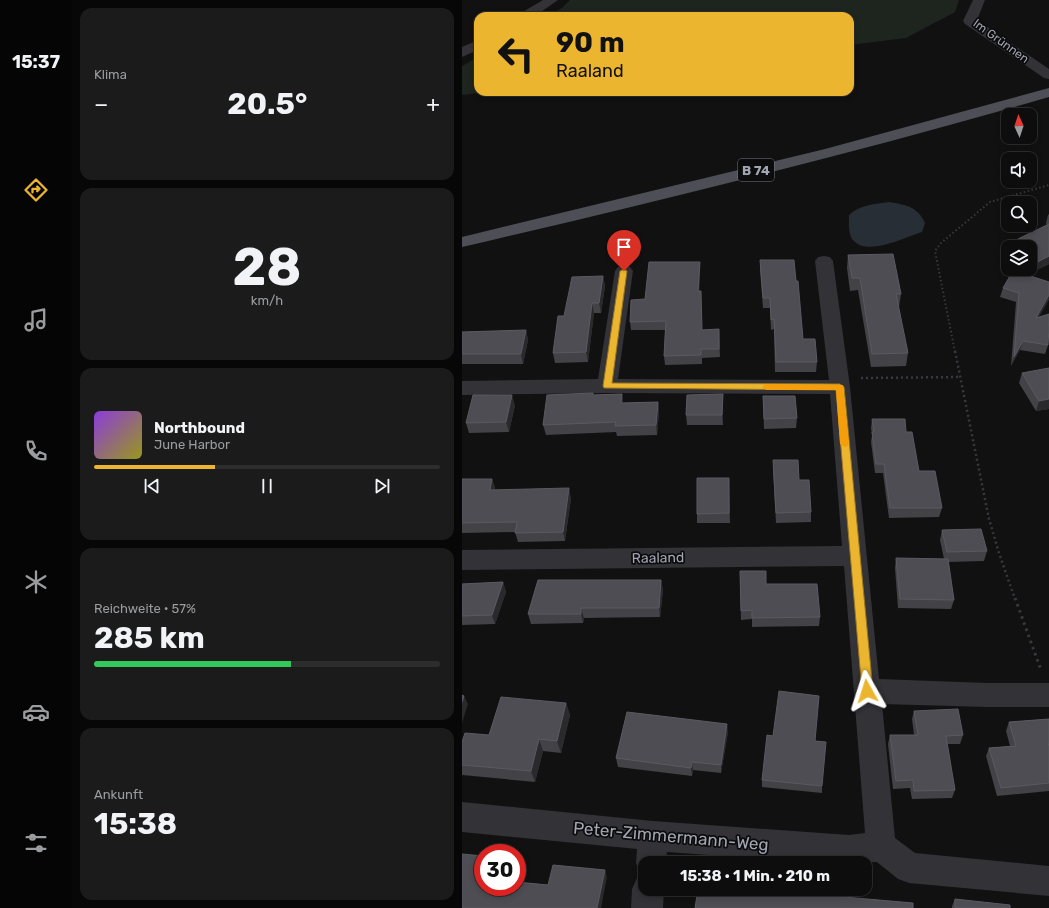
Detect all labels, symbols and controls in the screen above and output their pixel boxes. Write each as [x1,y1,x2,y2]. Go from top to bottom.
street label: Im Grünnen [970,16,1032,66]
text: 90 m [556,26,625,59]
icon: left [490,28,542,80]
text: 15:37 [12,51,60,73]
text: Raaland [556,60,624,82]
text: Klima [94,67,127,82]
text: 20.5° [227,86,307,122]
text: − [94,91,108,118]
text: + [426,91,440,118]
north arrow [1001,108,1037,144]
map controls [1001,108,1037,276]
button: sound [1001,152,1037,188]
road number: B 74 [738,159,774,181]
icon: directions [22,176,50,204]
button: search [1001,196,1037,232]
pin [607,230,641,271]
text: 28 [232,236,302,298]
icon: arrive [613,236,635,258]
button: layers [1001,240,1037,276]
text: km/h [251,293,283,308]
icon: music [22,306,50,334]
text: Northbound [154,419,245,437]
icon: phone [22,437,50,465]
text: June Harbor [154,437,230,452]
icon: previous [141,475,163,497]
icon: pause [256,475,278,497]
icon: next [371,475,393,497]
street label: Raaland [632,549,684,567]
icon: climate [22,568,50,596]
text: Reichweite · 57% [94,601,196,616]
text: 285 km [94,620,205,656]
position arrow [846,670,888,712]
icon: car [22,698,50,726]
text: Ankunft [94,787,143,802]
text: 15:38 [94,806,177,842]
street label: Peter-Zimmermann-Weg [572,817,770,855]
icon: filters [22,829,50,857]
speed limit sign: 30 [474,844,526,896]
text: 15:38 · 1 Min. · 210 m [680,867,830,885]

